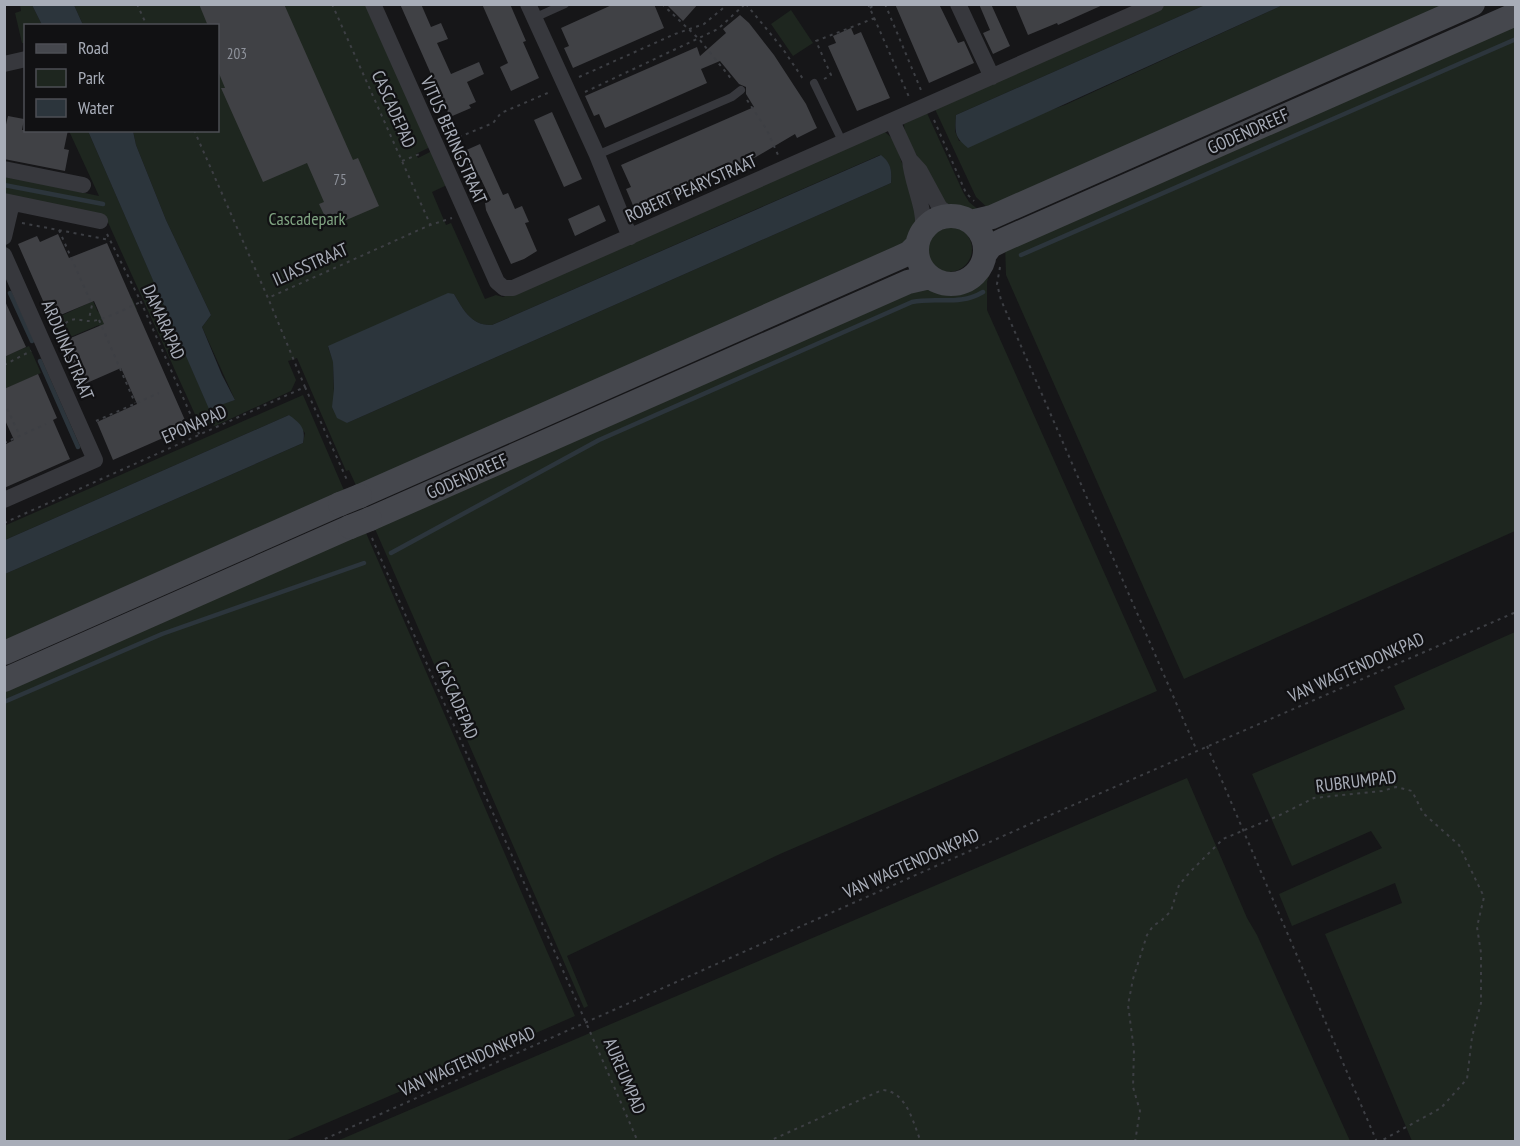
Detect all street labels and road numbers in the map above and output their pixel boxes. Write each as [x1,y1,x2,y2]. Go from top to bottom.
street label: CASCADEPAD [367,67,421,151]
street label: VITUS BERINGSTRAAT [415,72,492,207]
street label: GODENDREEF [1204,103,1292,159]
street label: ROBERT PEARYSTRAAT [622,149,760,227]
street label: ILIASSTRAAT [269,237,351,291]
street label: DAMARAPAD [137,281,191,363]
street label: ARDUINASTRAAT [37,297,99,403]
street label: EPONAPAD [158,399,230,449]
street label: GODENDREEF [423,448,511,504]
street label: VAN WAGTENDONKPAD [1284,627,1428,708]
street label: CASCADEPAD [430,657,484,743]
street label: RUBRUMPAD [1314,765,1398,797]
street label: VAN WAGTENDONKPAD [839,823,983,904]
street label: VAN WAGTENDONKPAD [395,1021,539,1102]
street label: AUREUMPAD [599,1035,651,1117]

